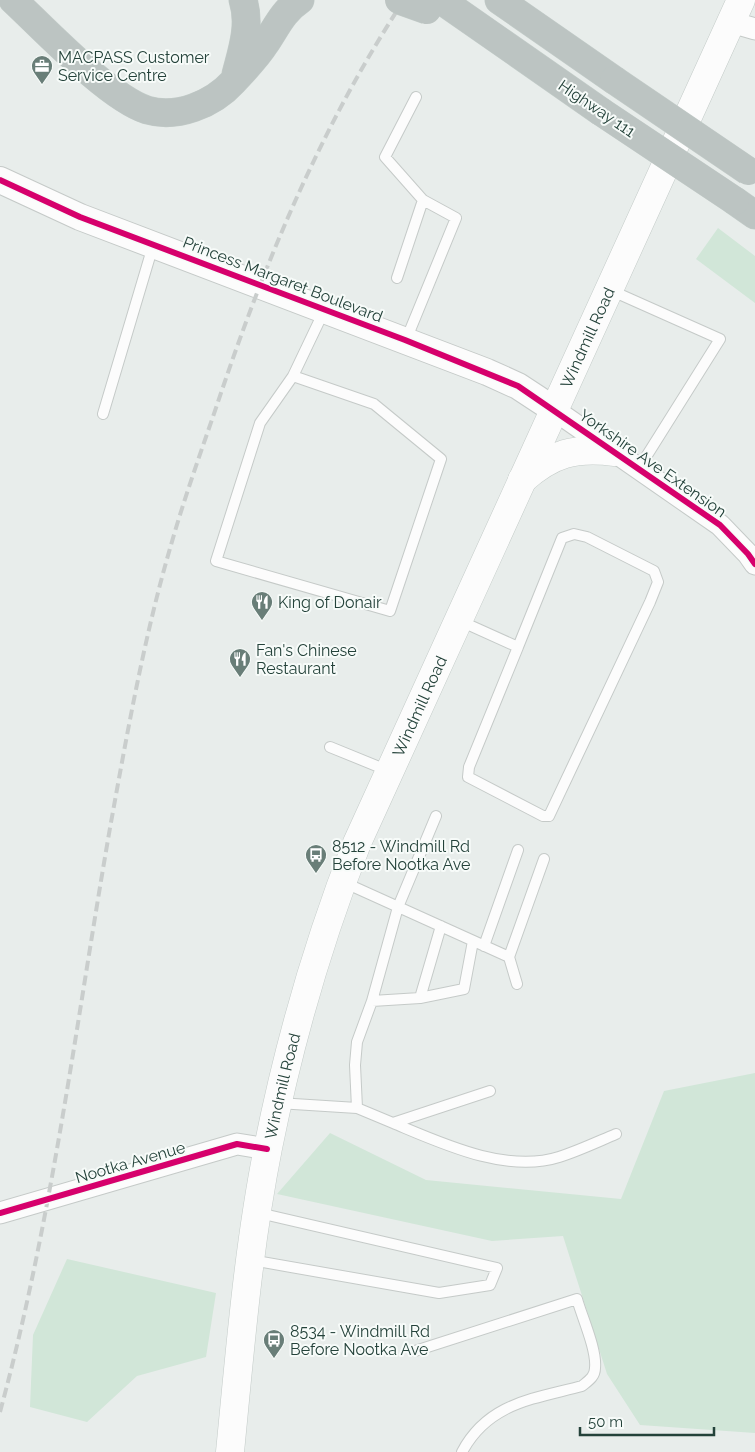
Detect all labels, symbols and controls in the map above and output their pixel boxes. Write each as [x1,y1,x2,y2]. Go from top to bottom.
place label: MACPASS Customer Service Centre [58,48,210,85]
office icon: MACPASS Customer Service Centre [30,54,54,85]
street label: Highway 111 [555,76,639,141]
street label: Princess Margaret Boulevard [180,233,385,326]
street label: Windmill Road [557,284,619,391]
street label: Yorkshire Ave Extension [575,405,730,521]
restaurant icon: King of Donair [250,590,274,621]
place label: King of Donair [278,593,382,612]
place label: Fan's Chinese Restaurant [256,641,357,678]
restaurant icon: Fan's Chinese Restaurant [228,647,252,678]
street label: Windmill Road [389,653,451,760]
place label: 8512 - Windmill Rd Before Nootka Ave [332,837,471,874]
bus stop icon: 8512 - Windmill Rd Before Nootka Ave [304,843,328,874]
street label: Windmill Road [261,1031,304,1141]
street label: Nootka Avenue [73,1138,187,1187]
place label: 8534 - Windmill Rd Before Nootka Ave [290,1322,430,1359]
bus stop icon: 8534 - Windmill Rd Before Nootka Ave [262,1328,286,1359]
scale bar [580,1404,714,1436]
text: 50 m [588,1413,623,1431]

